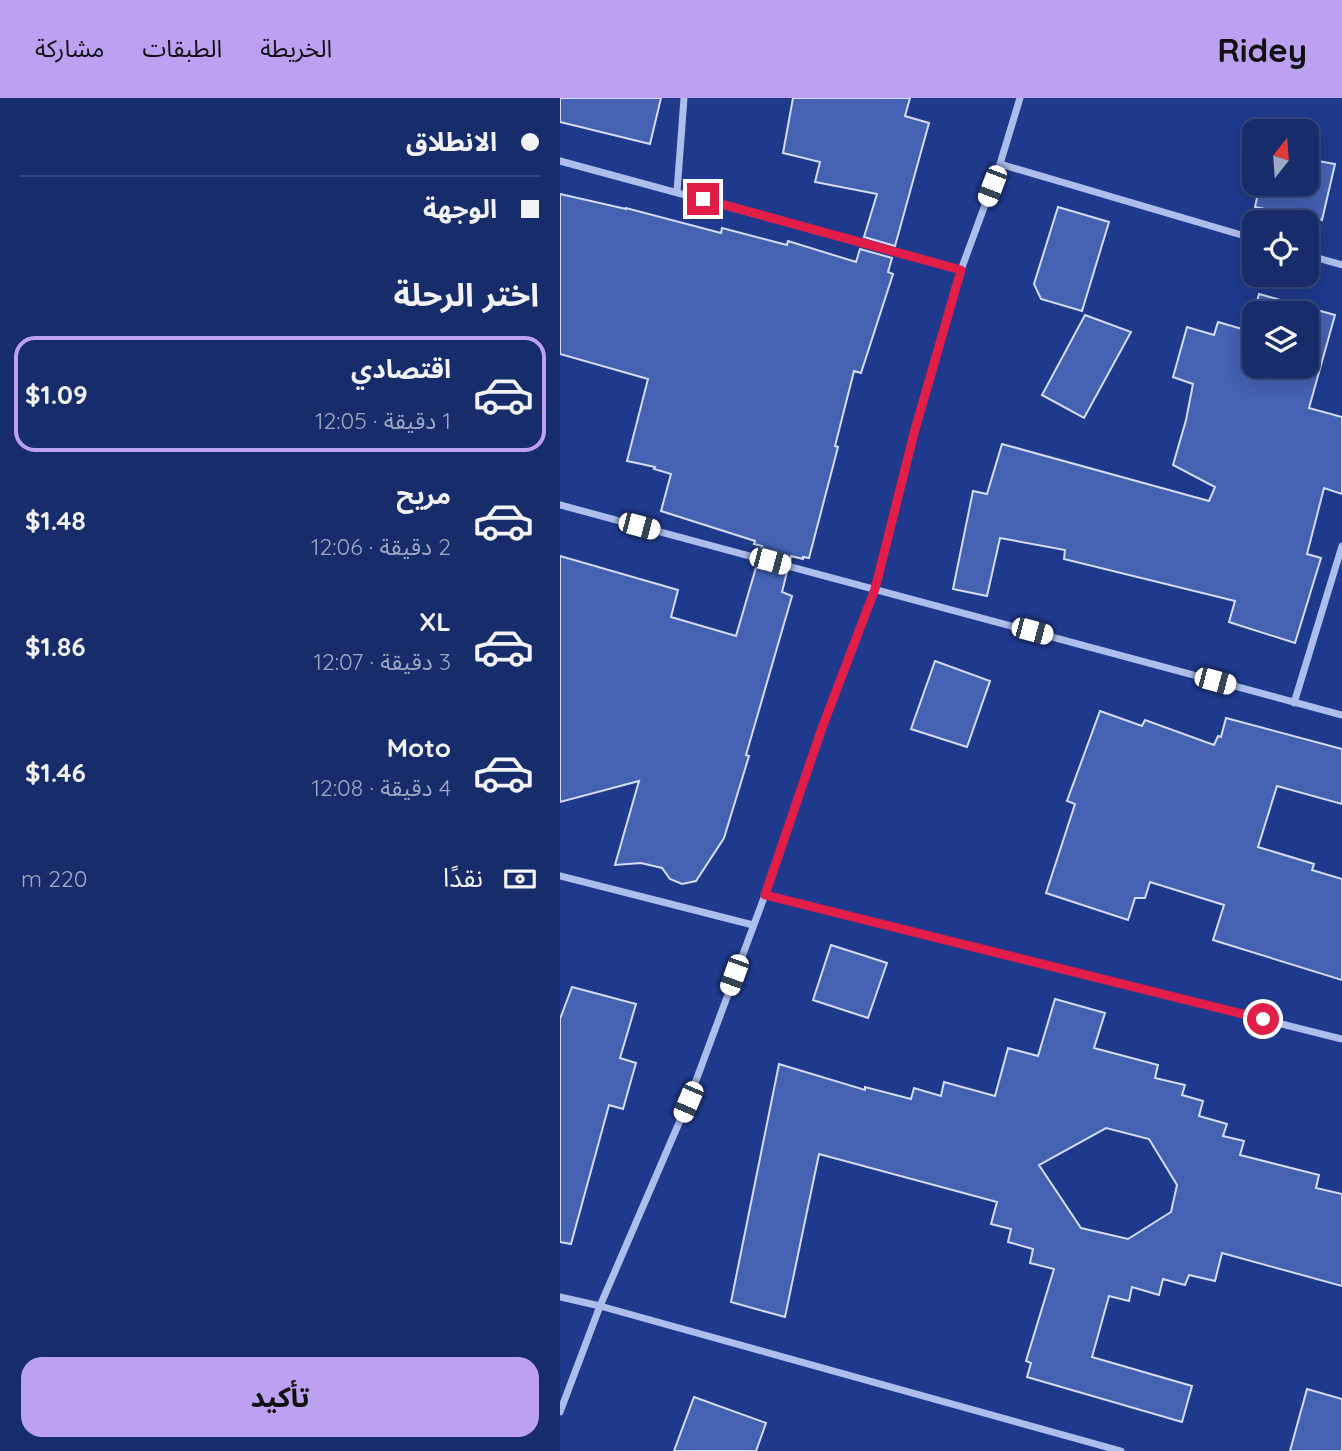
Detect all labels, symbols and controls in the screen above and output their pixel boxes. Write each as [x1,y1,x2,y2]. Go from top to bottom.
text: Ridey [1217,29,1307,70]
text: مشاركة [35,33,104,63]
text: الطبقات [142,33,222,63]
text: الخريطة [260,33,332,63]
north arrow [1242,119,1320,196]
map controls [1242,119,1319,378]
text: الانطلاق [406,125,497,158]
car [975,163,1010,209]
route end [687,183,719,215]
text: الوجهة [423,192,497,225]
button: locate [1242,210,1319,287]
text: اختر الرحلة [393,274,539,314]
button: layers [1242,301,1319,378]
text: اقتصادي [351,352,451,385]
icon: car [472,363,535,426]
text: $1.09 [25,378,88,411]
text: 1 دقيقة · 12:05 [315,406,451,435]
text: مريح [396,478,451,511]
icon: car [472,489,535,552]
text: $1.48 [25,504,86,537]
car [616,510,663,542]
text: 2 دقيقة · 12:06 [311,532,451,561]
car [747,545,794,577]
text: XL [419,605,451,638]
icon: car [472,615,535,678]
car [1009,615,1056,647]
text: $1.86 [25,630,86,663]
text: 3 دقيقة · 12:07 [313,647,451,676]
car [1192,665,1239,697]
text: Moto [387,731,451,764]
icon: car [472,741,535,804]
text: $1.46 [25,756,86,789]
text: 4 دقيقة · 12:08 [311,773,451,802]
icon: cash [501,860,539,898]
text: نقدًا [443,861,483,894]
text: 220 m [21,864,87,893]
car [717,952,752,998]
route start [1247,1003,1279,1035]
car [671,1079,706,1125]
button: تأكيد [21,1357,539,1437]

